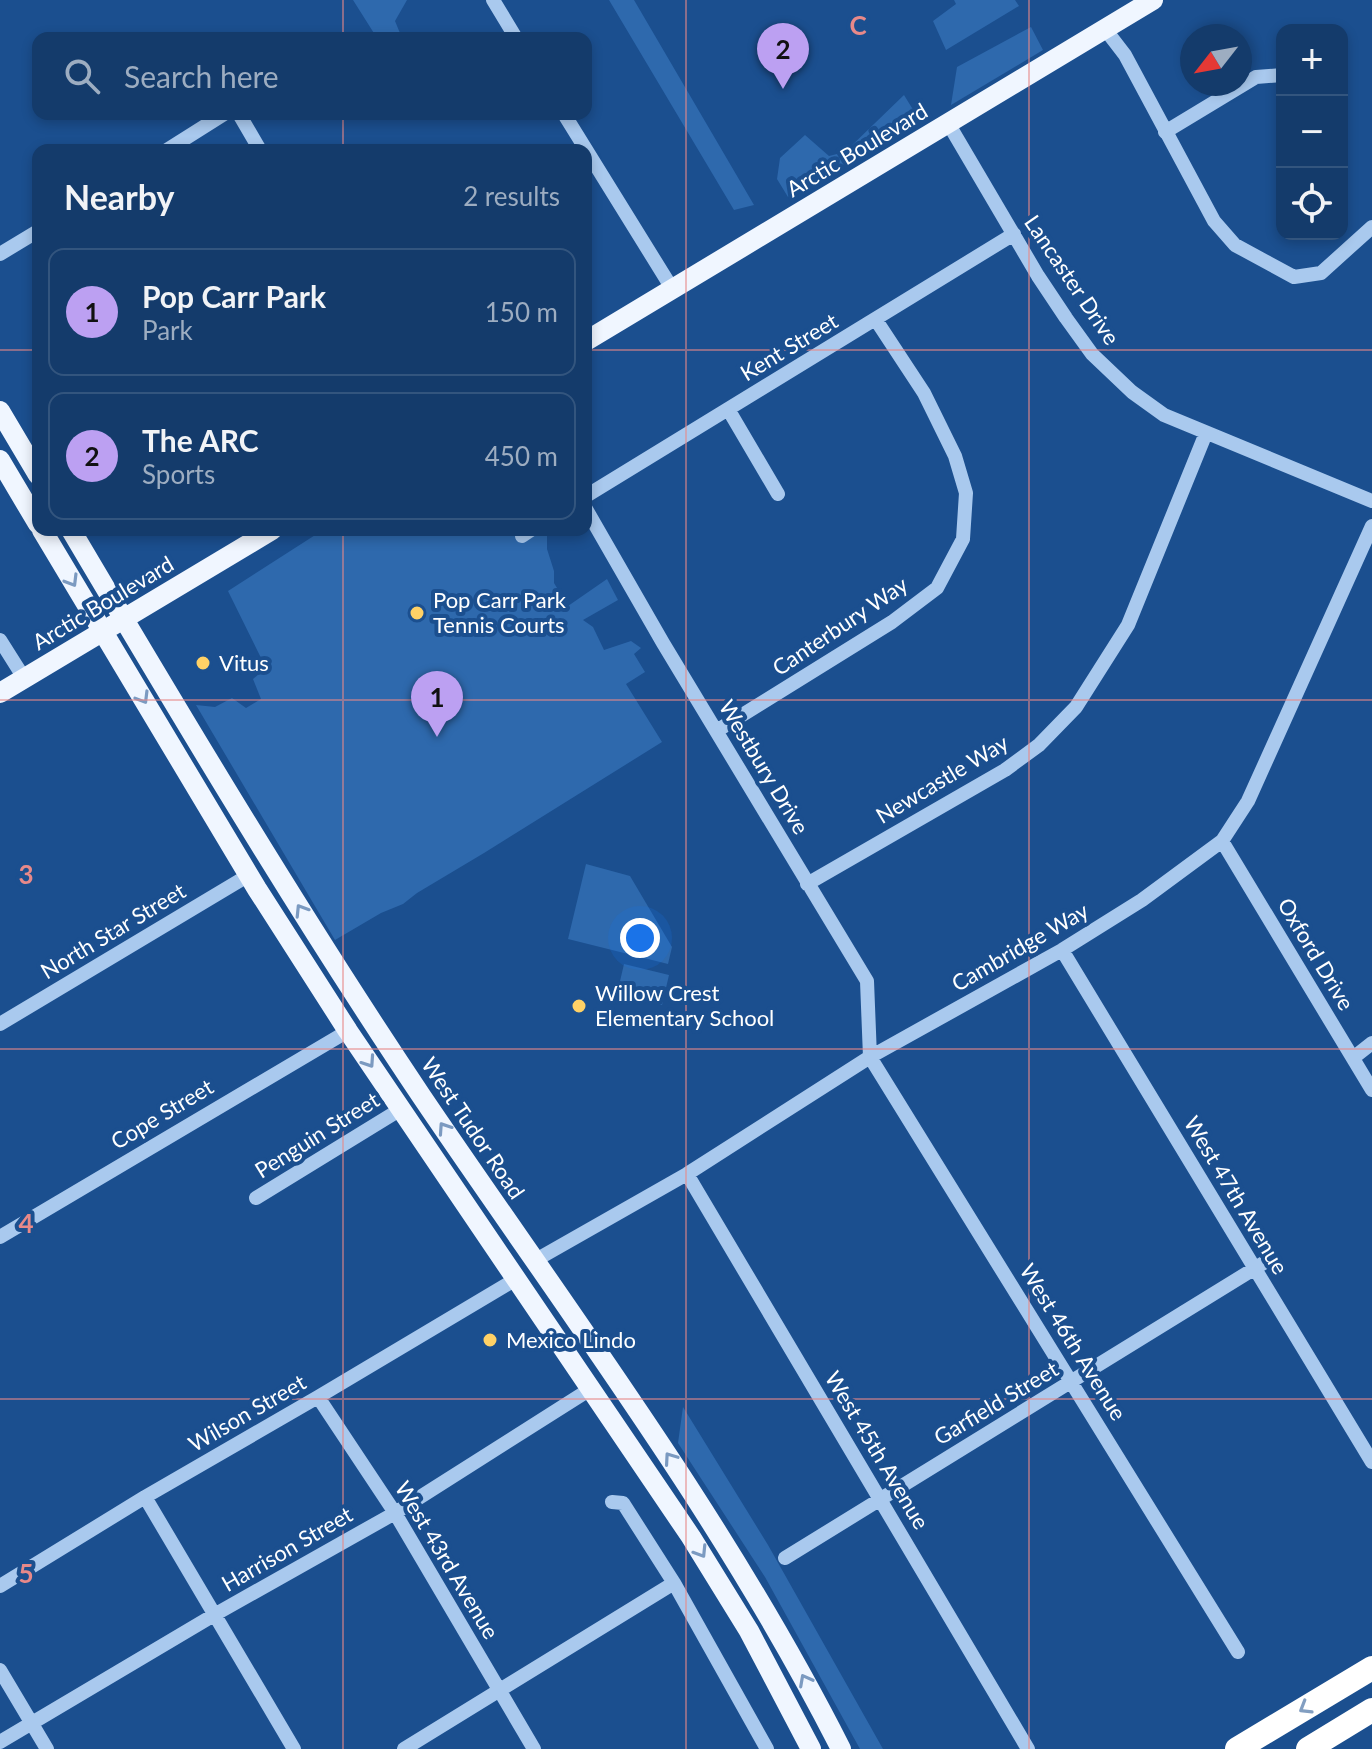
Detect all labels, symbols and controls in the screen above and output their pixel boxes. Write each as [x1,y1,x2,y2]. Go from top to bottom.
text: C [849,9,867,41]
pin: 2 [757,23,809,89]
north arrow [1180,24,1252,96]
map controls [1276,24,1348,240]
button: + [1276,24,1348,96]
search box [32,32,592,120]
icon: search [60,54,104,98]
text: Search here [124,58,279,94]
button: − [1276,96,1348,168]
street label: Arctic Boulevard [781,97,932,202]
button: locate [1276,168,1348,240]
text: Nearby [64,176,175,217]
text: 2 results [463,180,560,212]
street label: Lancaster Drive [1019,210,1126,350]
text: Pop Carr Park [142,278,326,314]
text: 1 [84,296,100,328]
text: 150 m [485,296,558,328]
street label: Kent Street [735,307,842,386]
text: Park [142,314,193,346]
text: The ARC [142,422,259,458]
text: 2 [84,440,100,472]
text: 450 m [485,440,558,472]
text: Sports [142,458,215,490]
street label: Arctic Boulevard [27,550,178,655]
street label: Canterbury Way [767,570,913,681]
one-way arrow [63,572,78,587]
place label: Pop Carr Park Tennis Courts [433,586,567,638]
marker: Pop Carr Park Tennis Courts [408,604,426,622]
place label: Vitus [219,649,269,676]
marker: Vitus [194,654,212,672]
pin: 1 [411,671,463,737]
one-way arrow [133,689,148,704]
street label: Westbury Drive [714,695,815,839]
street label: Newcastle Way [871,728,1013,829]
text: 3 [18,858,34,890]
street label: North Star Street [35,877,190,984]
street label: Oxford Drive [1272,893,1360,1015]
street label: Cambridge Way [947,896,1093,997]
one-way arrow [296,904,311,919]
your location [620,918,660,958]
place label: Willow Crest Elementary School [595,979,774,1031]
marker: Willow Crest Elementary School [570,997,588,1015]
street label: West Tudor Road [416,1052,531,1204]
one-way arrow [359,1053,374,1067]
street label: Cope Street [106,1072,218,1155]
street label: Penguin Street [250,1086,384,1183]
street label: West 47th Avenue [1179,1111,1294,1279]
one-way arrow [439,1122,454,1136]
text: 4 [18,1207,34,1239]
street label: West 46th Avenue [1014,1258,1132,1425]
place label: Mexico Lindo [506,1326,636,1353]
marker: Mexico Lindo [481,1331,499,1349]
street label: Garfield Street [929,1355,1063,1450]
street label: West 45th Avenue [820,1366,935,1534]
street label: Wilson Street [183,1368,310,1457]
one-way arrow [665,1452,680,1466]
street label: West 43rd Avenue [390,1476,505,1644]
street label: Harrison Street [217,1500,357,1597]
one-way arrow [691,1543,706,1558]
text: 5 [18,1557,34,1589]
one-way arrow [800,1673,815,1688]
one-way arrow [1299,1698,1314,1714]

